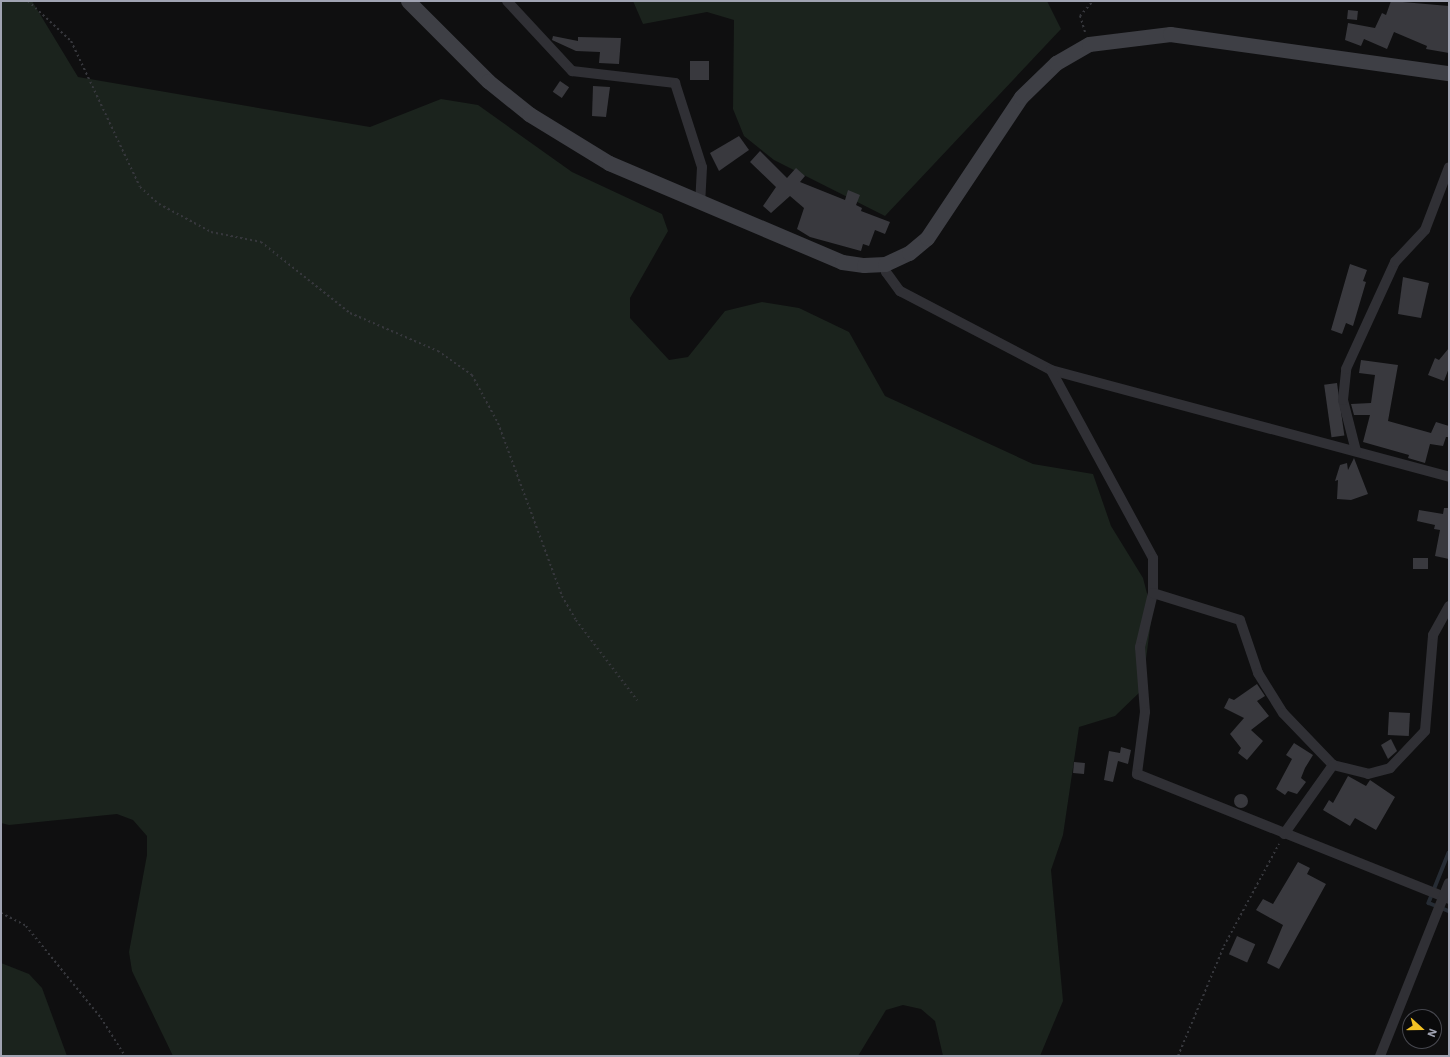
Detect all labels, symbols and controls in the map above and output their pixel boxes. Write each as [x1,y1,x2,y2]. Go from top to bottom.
north arrow [1402,1009,1442,1049]
text: N [1424,1027,1440,1039]

